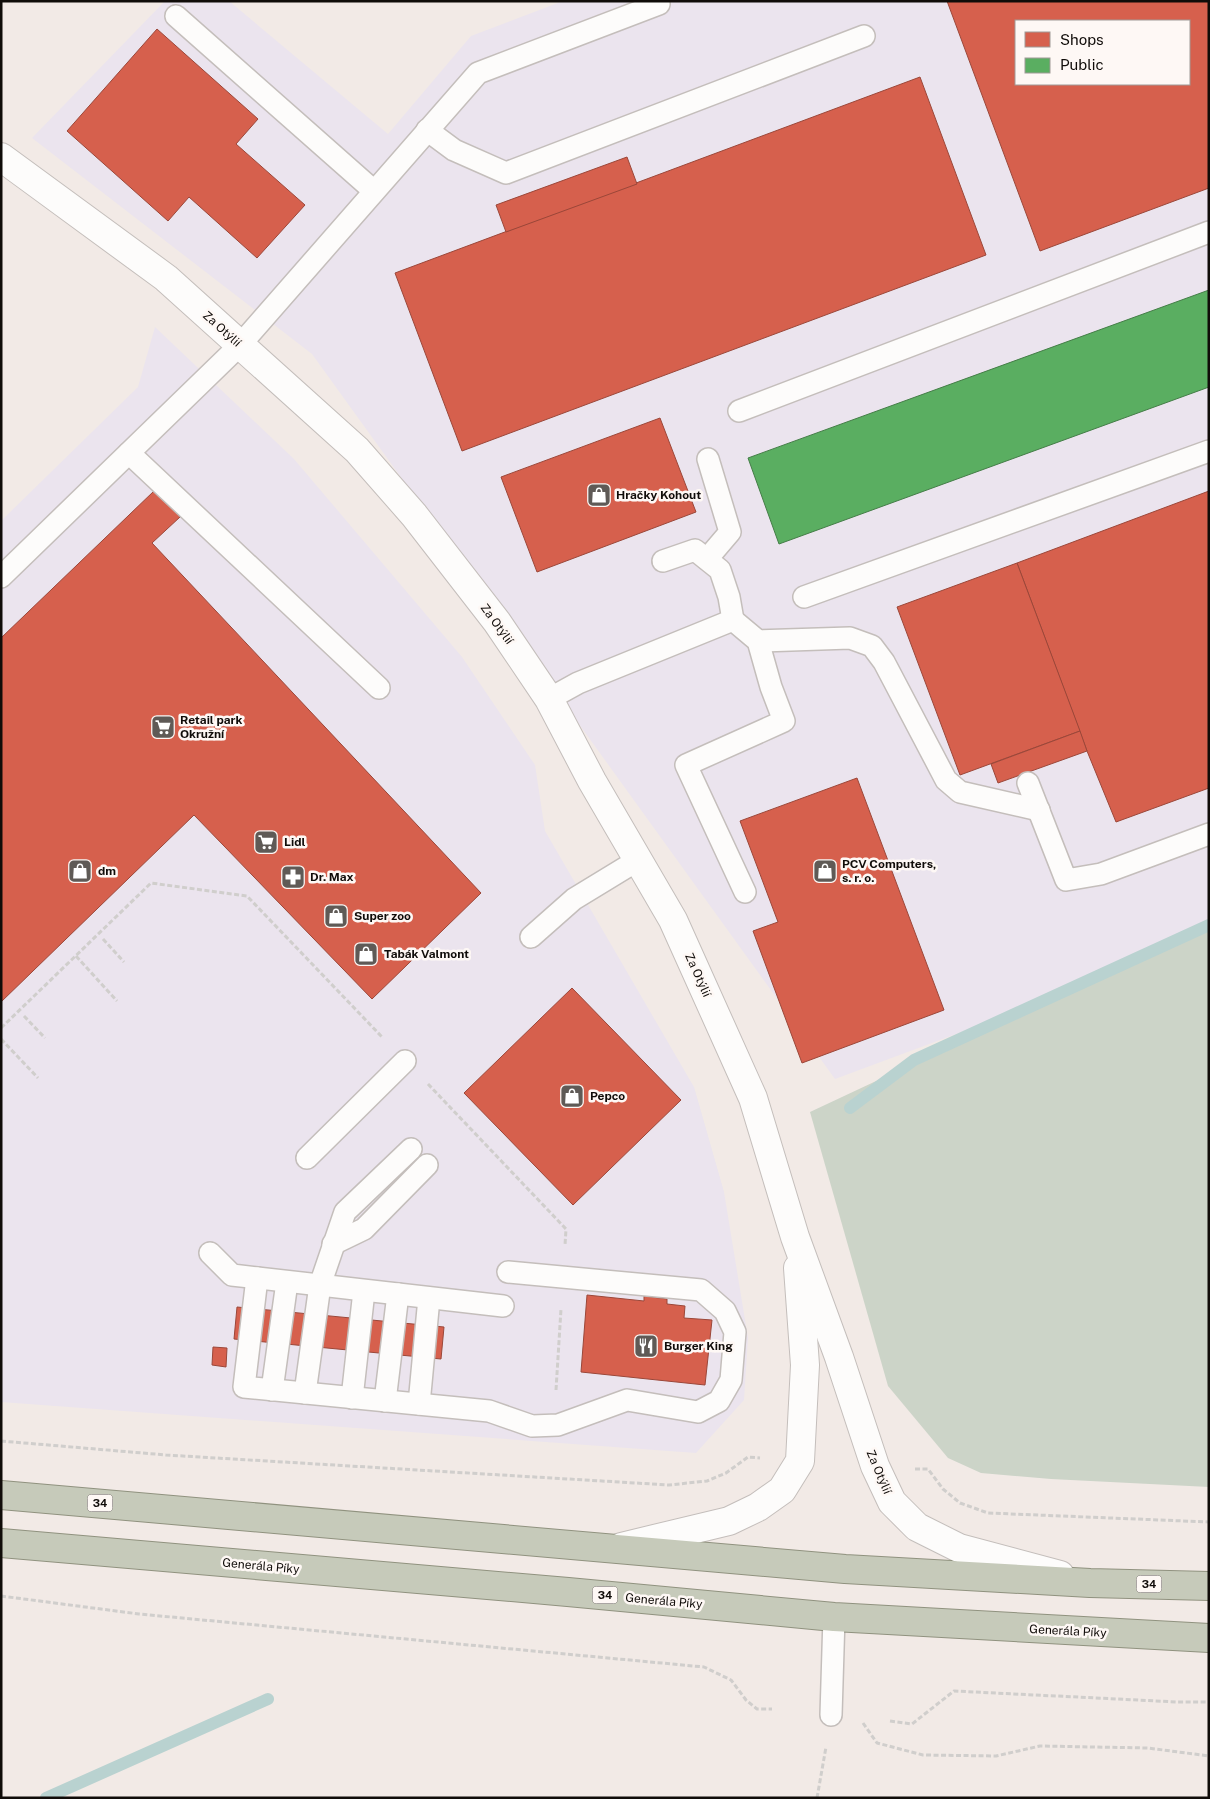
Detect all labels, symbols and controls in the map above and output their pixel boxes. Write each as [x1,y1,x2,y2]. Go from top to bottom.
legend [1015,20,1190,85]
text: Shops [1060,31,1104,48]
text: Public [1060,56,1104,73]
street label: Za Otýlií [200,308,245,351]
shop icon: Hračky Kohout [586,482,612,508]
place label: Hračky Kohout [616,488,701,502]
street label: Za Otýlií [478,601,517,648]
place label: Retail park Okružní [180,713,243,741]
supermarket icon: Retail park Okružní [150,714,176,740]
supermarket icon: Lidl [253,829,279,855]
place label: Lidl [284,835,305,849]
place label: PCV Computers, s. r. o. [842,857,936,885]
shop icon: dm [67,858,93,884]
shop icon: PCV Computers, s. r. o. [812,858,838,884]
place label: dm [98,864,116,878]
pharmacy icon: Dr. Max [280,864,306,890]
place label: Dr. Max [310,870,354,884]
shop icon: Super zoo [323,903,349,929]
place label: Super zoo [354,909,411,923]
shop icon: Tabák Valmont [353,941,379,967]
place label: Tabák Valmont [384,947,469,961]
street label: Za Otýlií [682,951,714,1000]
shop icon: Pepco [559,1083,585,1109]
place label: Pepco [590,1089,625,1103]
restaurant icon: Burger King [633,1333,659,1359]
place label: Burger King [664,1339,733,1353]
street label: Za Otýlií [863,1448,895,1497]
road number: 34 [88,1495,112,1512]
street label: Generála Píky [222,1556,301,1576]
road number: 34 [1136,1576,1162,1592]
road number: 34 [592,1586,618,1604]
street label: Generála Píky [625,1591,704,1611]
street label: Generála Píky [1029,1622,1108,1640]

